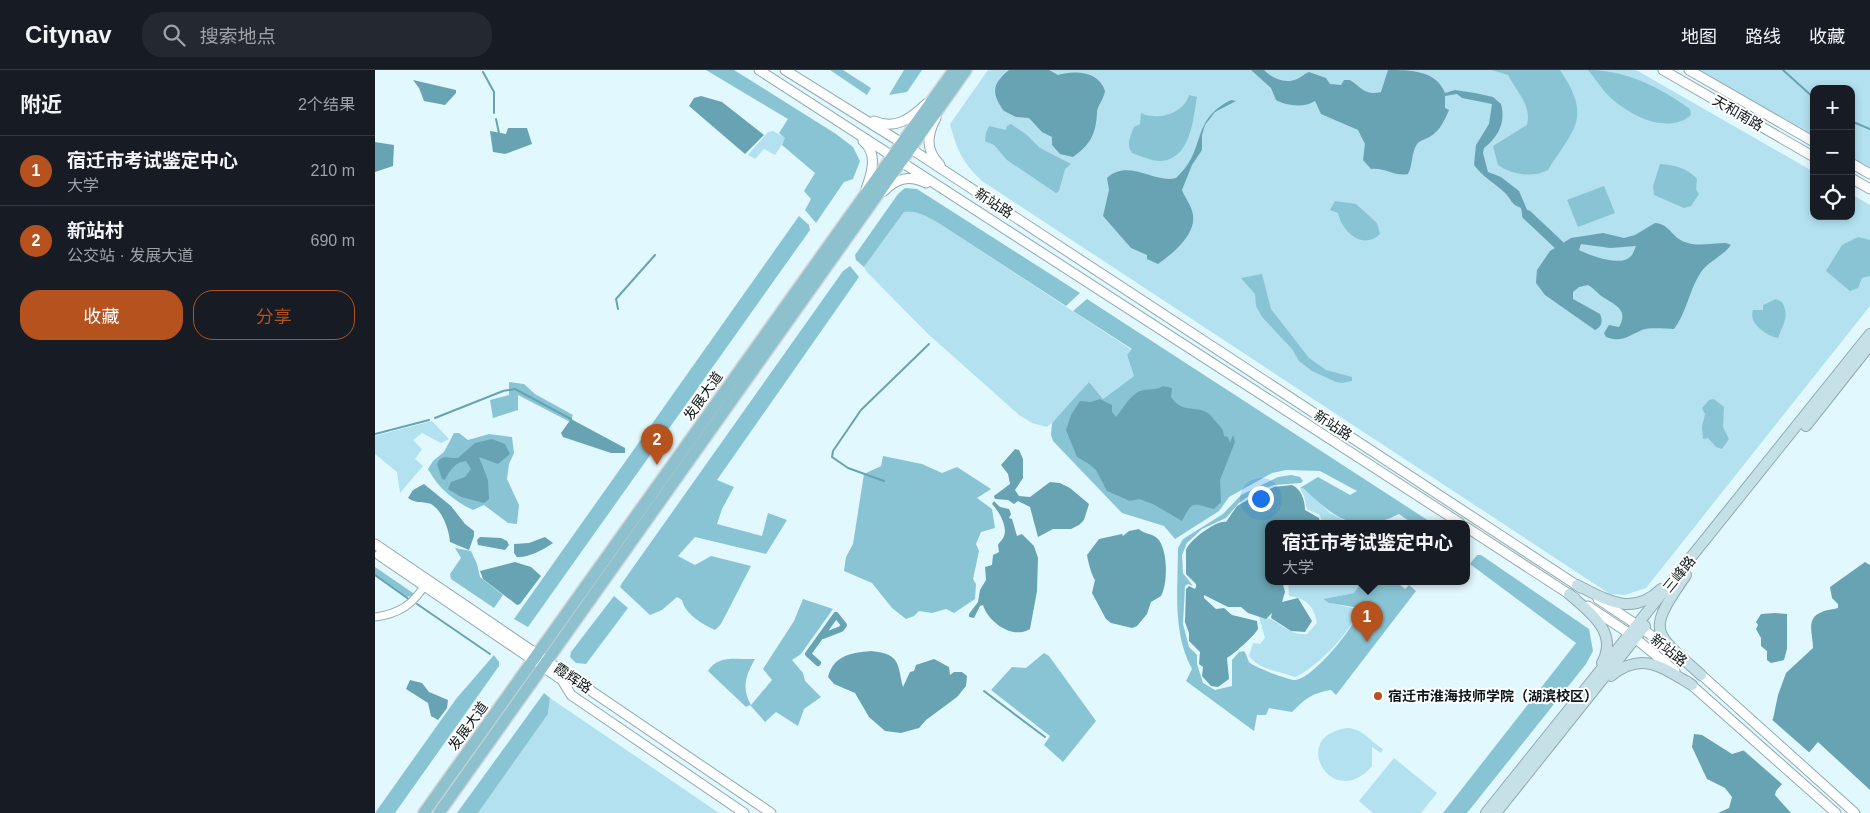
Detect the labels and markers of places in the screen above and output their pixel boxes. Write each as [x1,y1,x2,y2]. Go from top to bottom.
pin: 2 [641,424,673,465]
pin: 1 [1351,601,1383,642]
place label: 宿迁市淮海技师学院（湖滨校区） [1388,688,1598,704]
marker: 宿迁市淮海技师学院（湖滨校区） [1372,690,1384,702]

